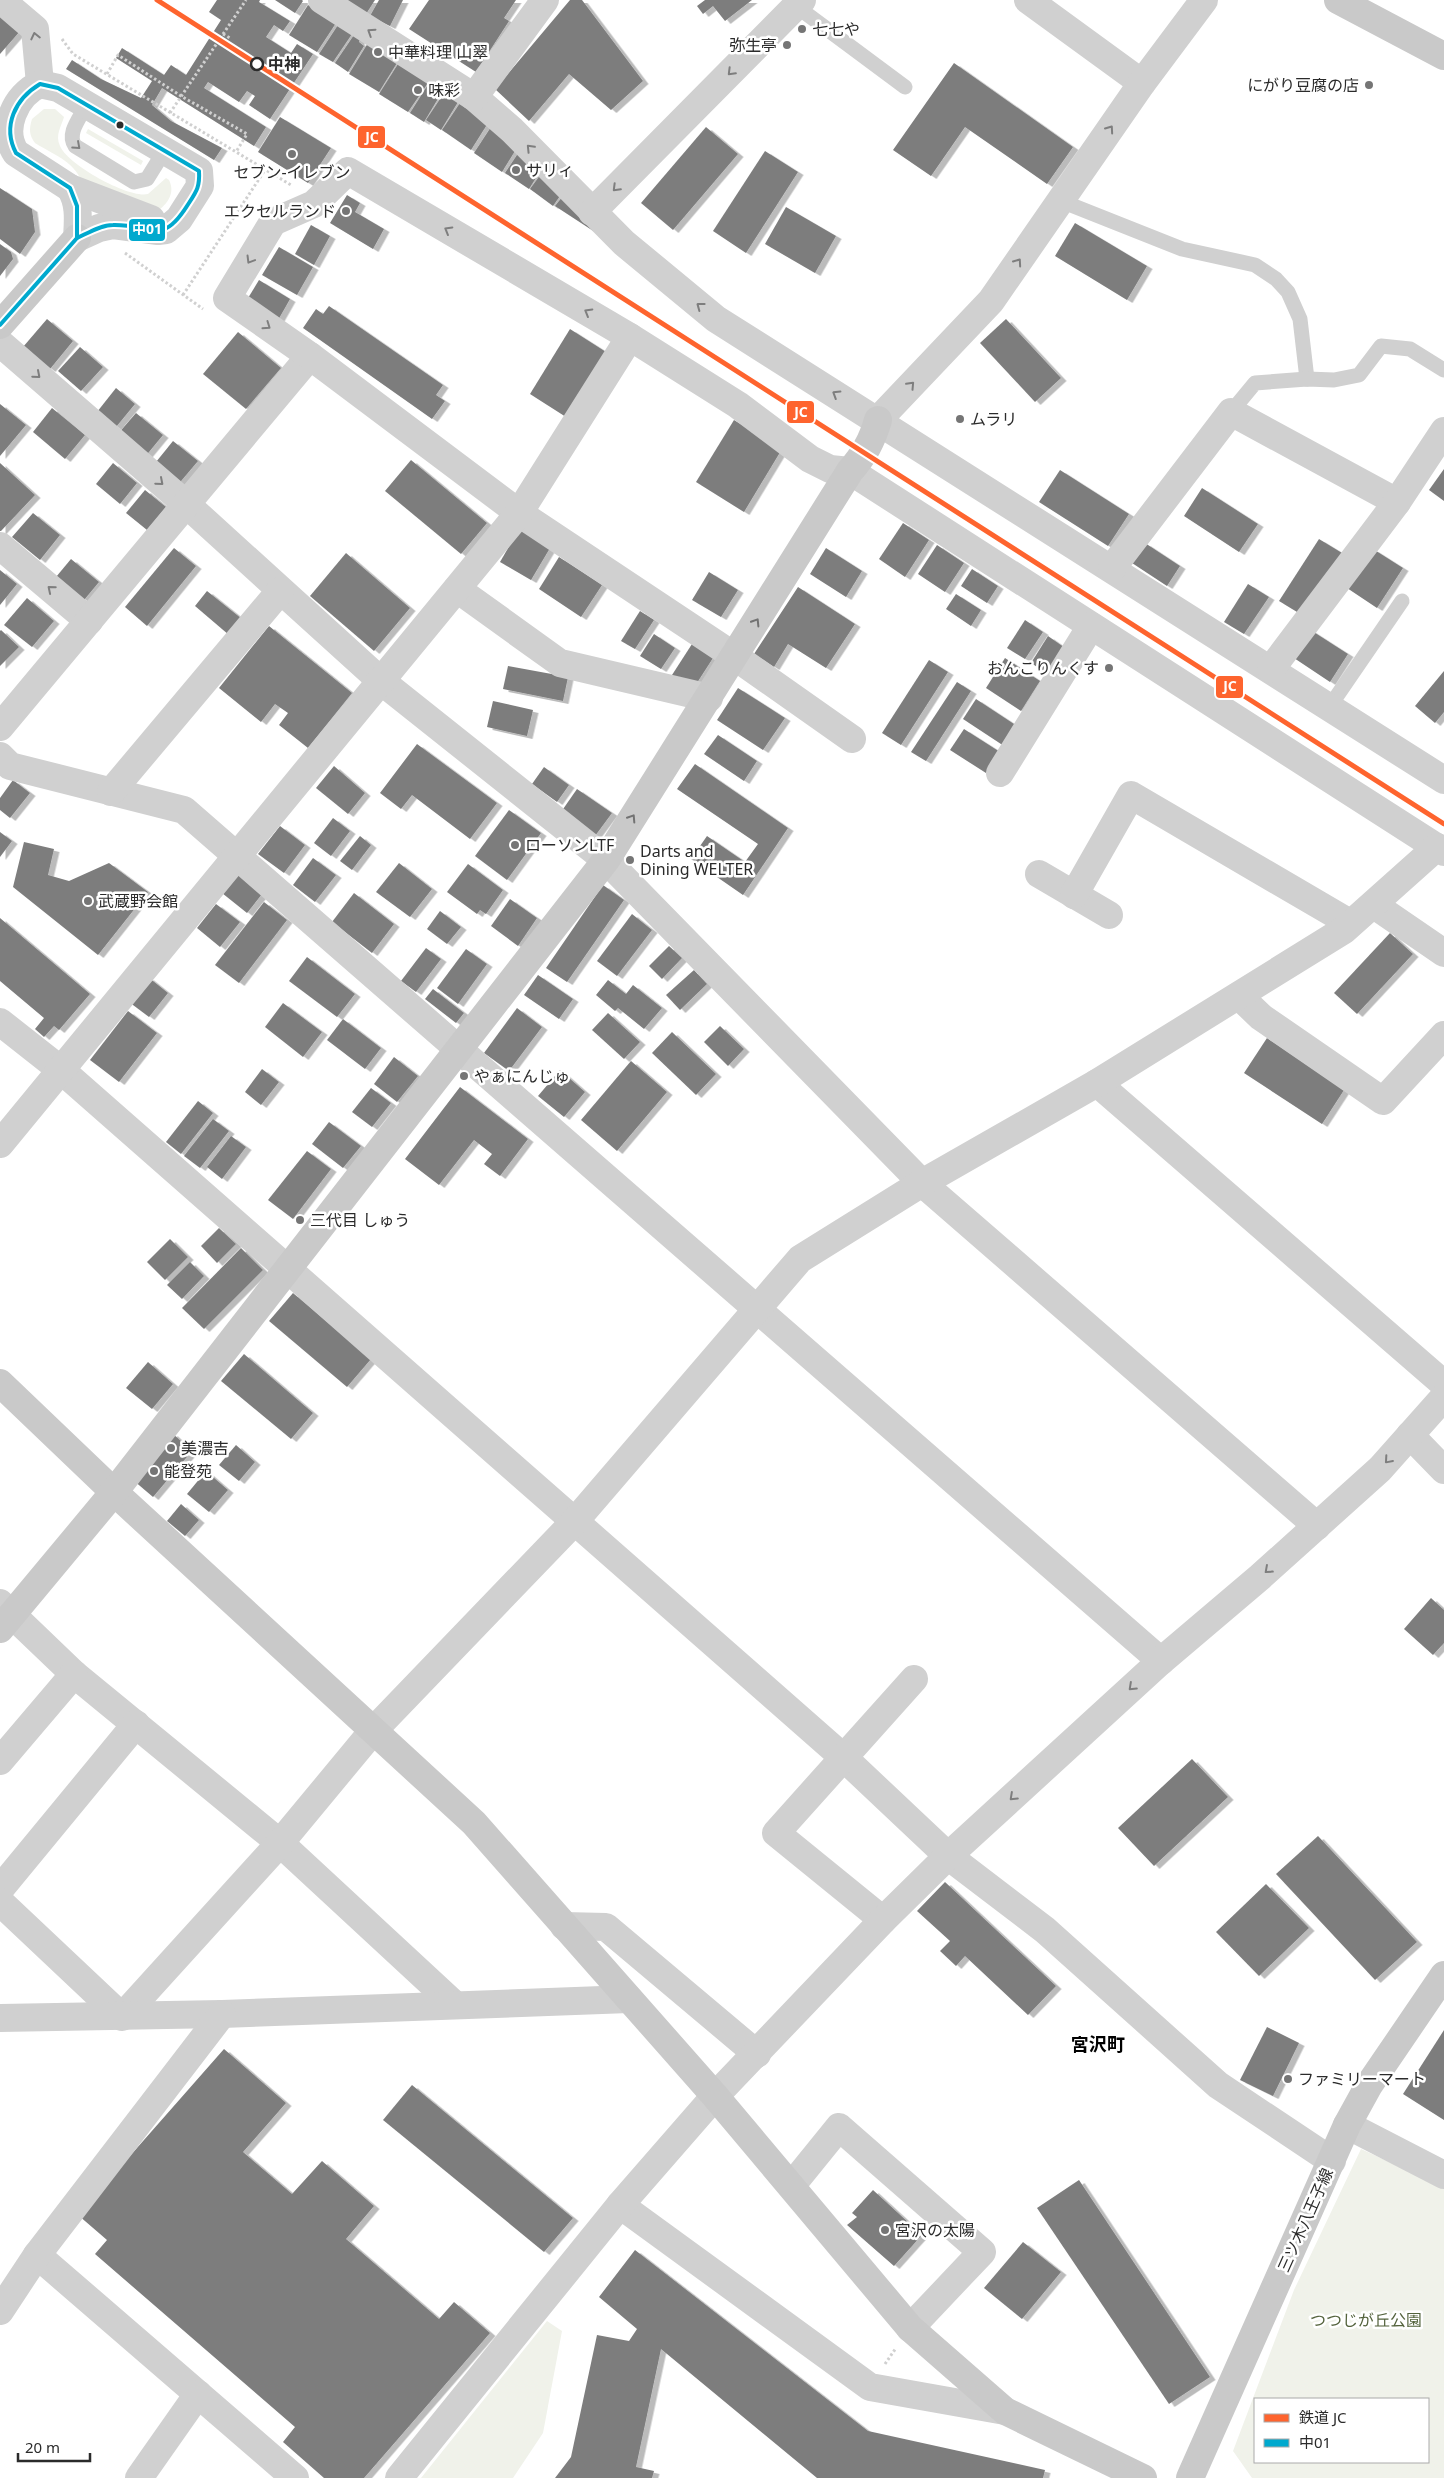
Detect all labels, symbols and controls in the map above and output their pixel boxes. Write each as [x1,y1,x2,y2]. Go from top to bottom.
place label: 七七や [812,18,860,40]
marker: 七七や [796,23,808,35]
one-way arrow [368,28,377,38]
one-way arrow [30,31,41,40]
place label: 弥生亭 [729,34,777,56]
marker: 弥生亭 [781,39,793,51]
place label: 中華料理 山翠 [388,41,488,63]
marker: 中華料理 山翠 [372,46,384,58]
place label: 中神 [268,53,300,75]
marker: 中神 [250,57,264,71]
one-way arrow [727,66,736,75]
place label: にがり豆腐の店 [1247,74,1359,96]
place label: 味彩 [428,79,460,101]
marker: にがり豆腐の店 [1363,79,1375,91]
marker: 味彩 [412,84,424,96]
unlabelled marker [115,120,125,130]
line badge: JC [357,125,386,149]
one-way arrow [1104,125,1113,135]
text: JC [363,127,379,146]
one-way arrow [72,140,81,149]
one-way arrow [527,145,536,154]
marker: セブン-イレブン [286,148,298,160]
place label: サリィ [526,159,574,181]
place label: セブン-イレブン [233,161,351,183]
marker: サリィ [510,164,522,176]
one-way arrow [613,182,622,191]
place label: エクセルランド [224,200,336,222]
marker: エクセルランド [340,205,352,217]
line badge: 中01 [128,218,166,242]
text: 中01 [132,219,162,238]
one-way arrow [444,226,453,236]
one-way arrow [247,254,257,263]
one-way arrow [1012,259,1021,268]
one-way arrow [697,304,706,312]
one-way arrow [584,309,593,319]
one-way arrow [261,320,271,329]
one-way arrow [31,369,40,378]
one-way arrow [905,381,914,390]
one-way arrow [833,391,842,401]
line badge: JC [786,400,815,424]
text: JC [792,402,808,421]
place label: ムラリ [970,408,1017,430]
marker: ムラリ [954,413,966,425]
one-way arrow [154,476,163,485]
one-way arrow [48,586,57,595]
one-way arrow [749,618,759,627]
place label: おんこりんくす [987,657,1099,679]
marker: おんこりんくす [1103,662,1115,674]
line badge: JC [1215,675,1244,699]
text: JC [1221,676,1237,695]
one-way arrow [626,815,635,824]
place label: ローソンLTF [525,834,614,856]
marker: ローソンLTF [509,839,521,851]
place label: Darts and Dining WELTER [640,840,753,880]
marker: Darts and Dining WELTER [624,854,636,866]
place label: 武蔵野会館 [98,890,178,912]
marker: 武蔵野会館 [82,895,94,907]
place label: やぁにんじゅ [474,1065,570,1087]
marker: やぁにんじゅ [458,1070,470,1082]
place label: 三代目 しゅう [310,1209,410,1231]
marker: 三代目 しゅう [294,1214,306,1226]
place label: 美濃吉 [181,1437,229,1459]
marker: 美濃吉 [165,1442,177,1454]
one-way arrow [1385,1455,1394,1464]
place label: 能登苑 [164,1460,212,1482]
marker: 能登苑 [148,1465,160,1477]
one-way arrow [1265,1564,1274,1573]
one-way arrow [1129,1681,1138,1690]
one-way arrow [1009,1791,1018,1800]
district label: 宮沢町 [1071,2032,1125,2056]
place label: ファミリーマート [1298,2068,1426,2090]
marker: ファミリーマート [1282,2073,1294,2085]
street label: 三ツ木八王子線 [1272,2164,1338,2276]
place label: 宮沢の太陽 [895,2219,975,2241]
marker: 宮沢の太陽 [879,2224,891,2236]
park label: つつじが丘公園 [1310,2309,1422,2331]
legend [1254,2398,1429,2463]
text: 鉄道 JC [1299,2407,1347,2427]
scale bar [18,2430,90,2462]
text: 中01 [1299,2432,1331,2452]
text: 20 m [25,2437,60,2457]

